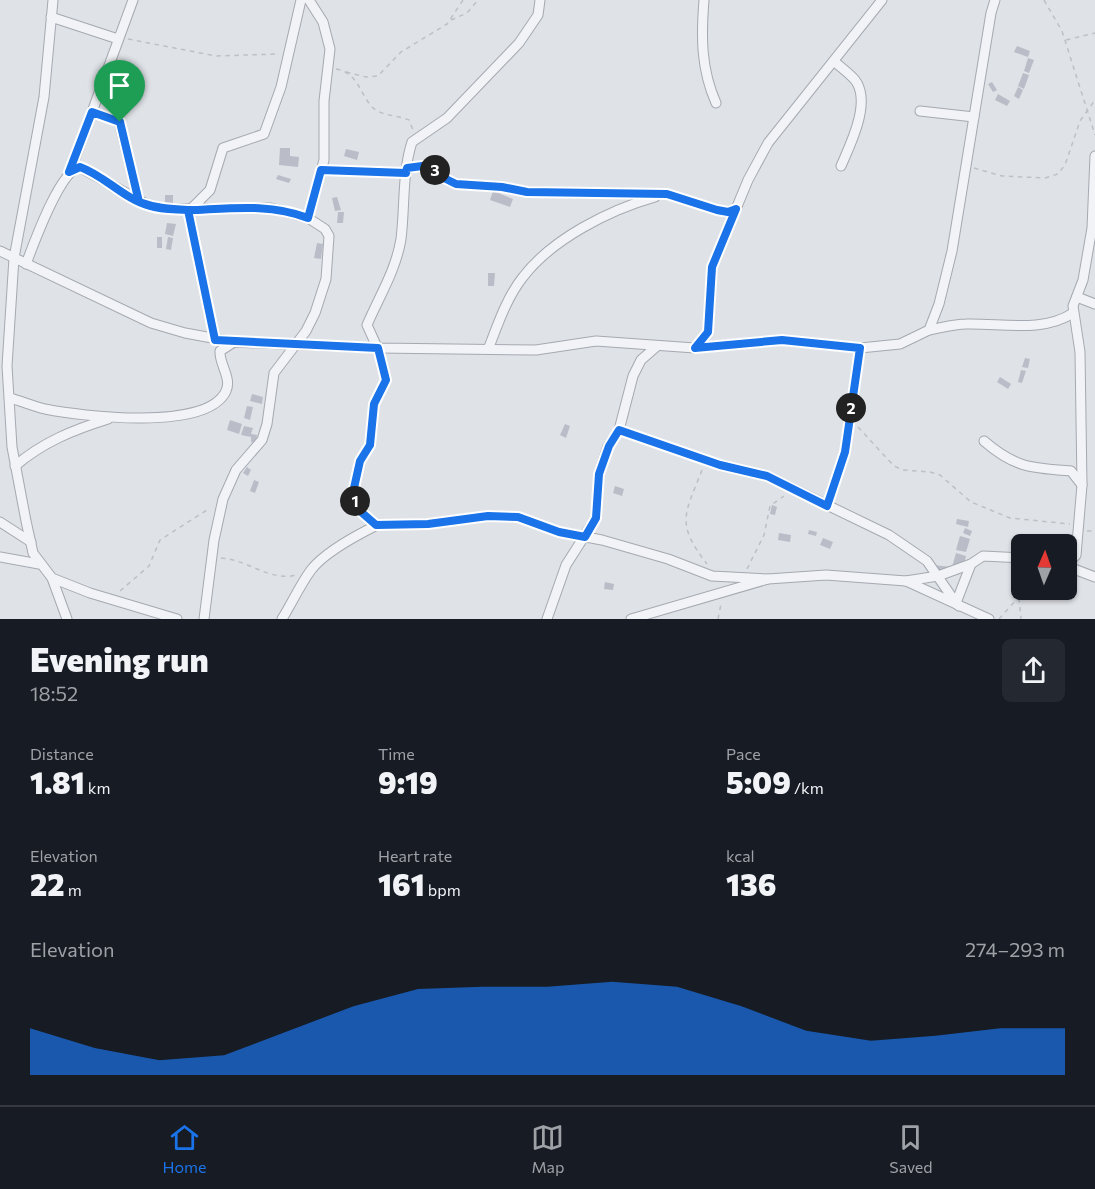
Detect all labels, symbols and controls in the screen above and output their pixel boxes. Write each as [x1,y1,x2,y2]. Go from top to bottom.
pin [94,60,145,122]
icon: arrive [103,69,136,102]
pin: 3 [420,155,450,185]
text: 3 [430,160,440,179]
pin: 2 [836,393,866,423]
text: 2 [846,398,856,417]
pin: 1 [340,486,370,516]
text: 1 [351,491,359,510]
north arrow [1011,534,1077,600]
map controls [1011,534,1077,600]
text: Evening run [30,638,209,679]
button: share [1002,639,1065,702]
text: 18:52 [30,681,78,705]
text: Distance [30,744,94,763]
text: Time [378,744,415,763]
text: Pace [726,744,761,763]
text: 1.81 [30,763,85,800]
text: 9:19 [378,763,438,800]
text: 5:09 [726,763,791,800]
text: km [85,778,111,797]
text: /km [791,778,824,797]
text: Elevation [30,846,98,865]
text: Heart rate [378,846,452,865]
text: kcal [726,846,755,865]
text: 22 [30,865,65,902]
text: 161 [378,865,425,902]
text: 136 [726,865,776,902]
text: m [65,880,82,899]
text: bpm [425,880,461,899]
text: Elevation [30,937,115,961]
text: 274–293 m [965,937,1065,961]
tab: Home [162,1121,206,1176]
tab: Map [531,1121,564,1176]
tab: Saved [889,1121,933,1176]

